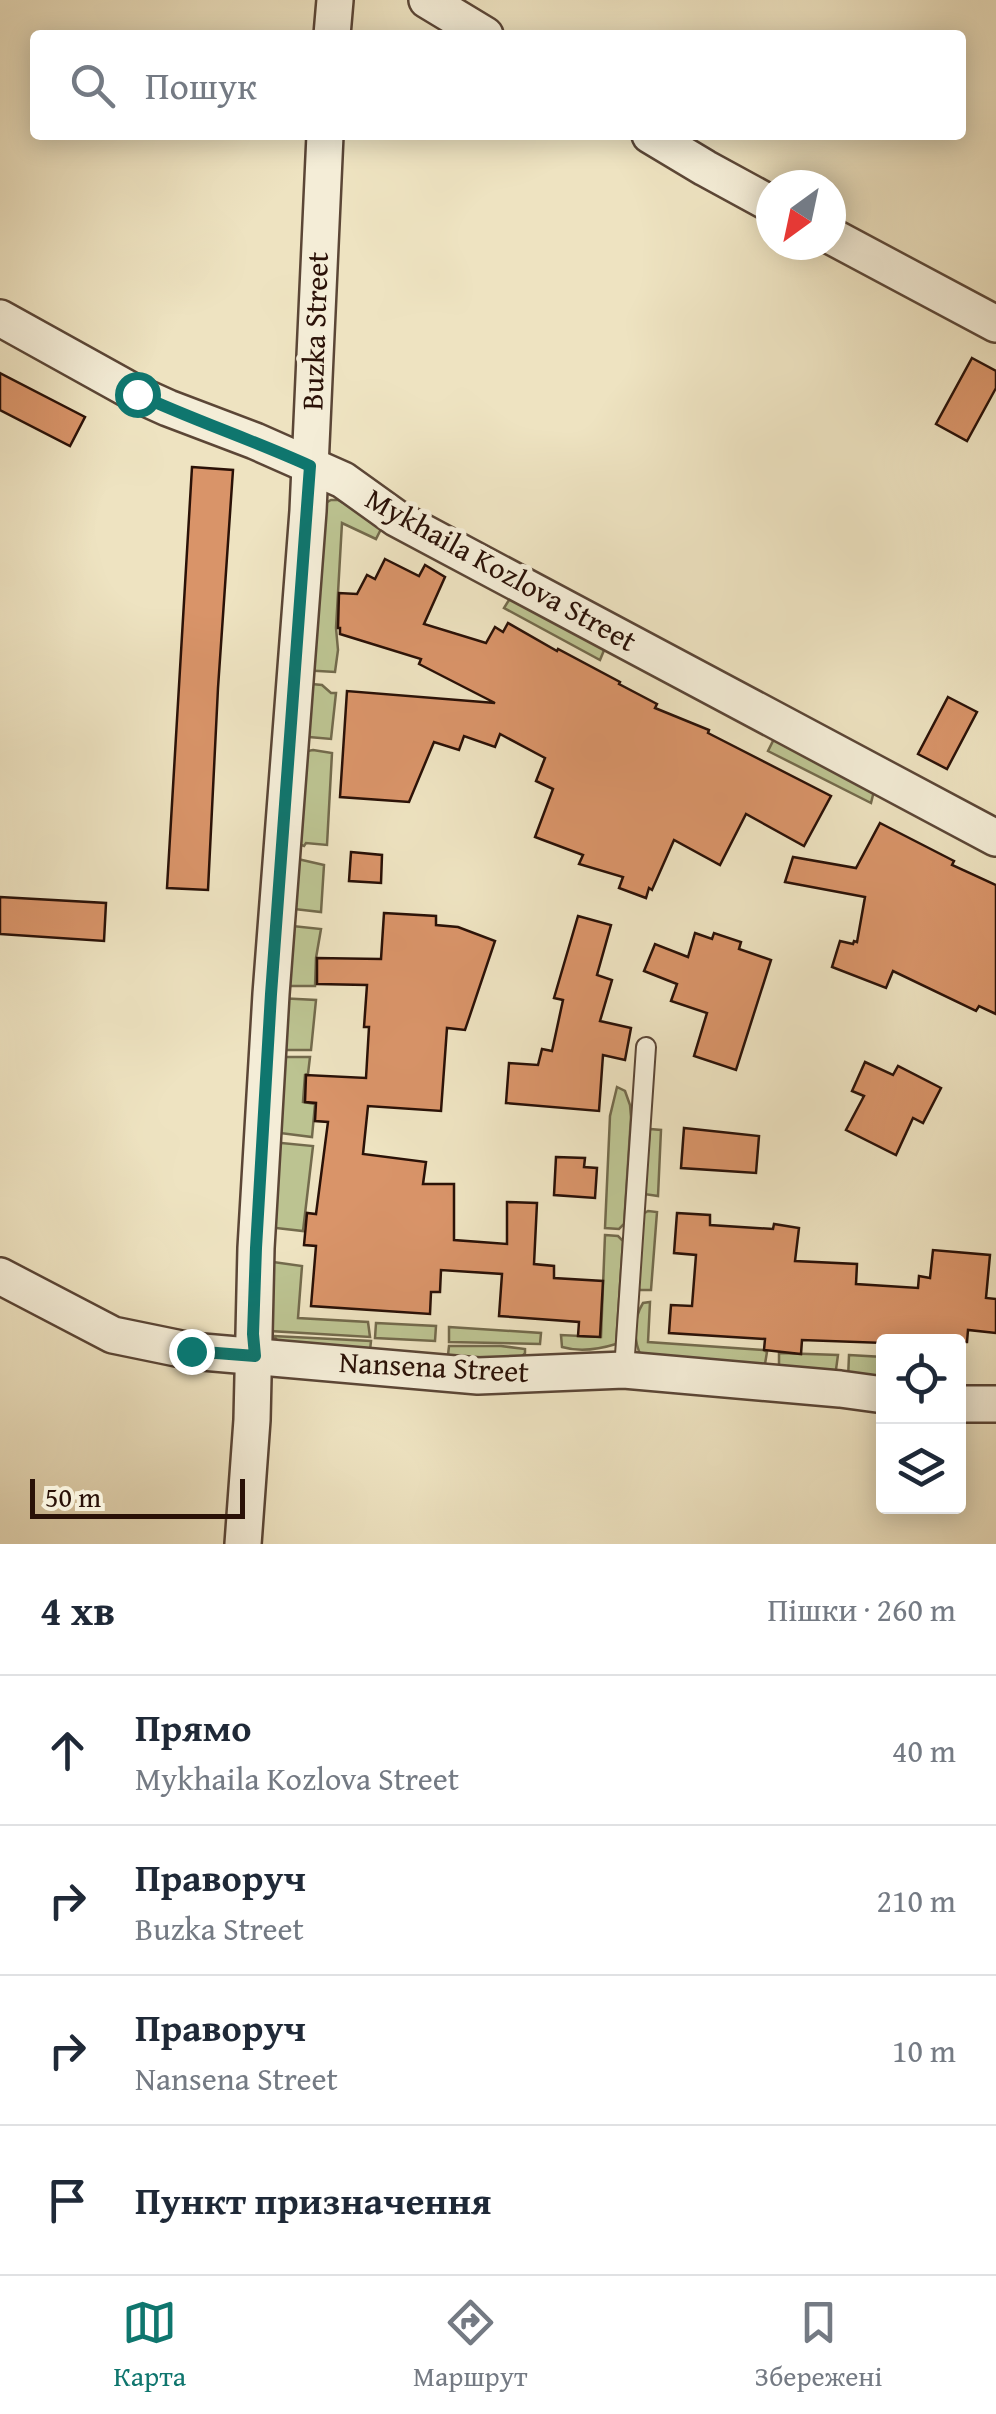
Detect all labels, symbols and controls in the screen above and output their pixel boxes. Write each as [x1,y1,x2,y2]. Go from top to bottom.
search box [30,30,966,140]
text: Пошук [145,57,257,113]
icon: search [65,58,120,113]
north arrow [756,170,846,260]
street label: Buzka Street [289,251,339,411]
route start [115,372,161,418]
street label: Mykhaila Kozlova Street [358,476,645,662]
route end [169,1329,215,1375]
map controls [876,1334,966,1514]
button: locate [876,1334,966,1424]
street label: Nansena Street [338,1339,531,1393]
button: layers [876,1424,966,1514]
scale bar [30,1474,245,1518]
text: 50 m [45,1476,101,1517]
text: 4 хв [40,1579,115,1640]
text: Пішки · 260 m [768,1586,956,1633]
text: Прямо [135,1699,251,1755]
icon: ahead [40,1723,95,1778]
text: 40 m [892,1727,956,1774]
text: Mykhaila Kozlova Street [135,1755,459,1802]
text: Праворуч [135,1849,306,1905]
icon: right [40,1873,95,1928]
text: 210 m [877,1877,956,1924]
text: Buzka Street [135,1905,304,1952]
text: Праворуч [135,1999,306,2055]
icon: right [40,2023,95,2078]
text: 10 m [892,2027,956,2074]
text: Nansena Street [135,2055,338,2102]
text: Пункт призначення [135,2172,491,2228]
icon: arrive [40,2173,95,2228]
tab: Карта [114,2295,186,2396]
tab: Маршрут [413,2295,528,2396]
tab: Збережені [755,2295,882,2396]

